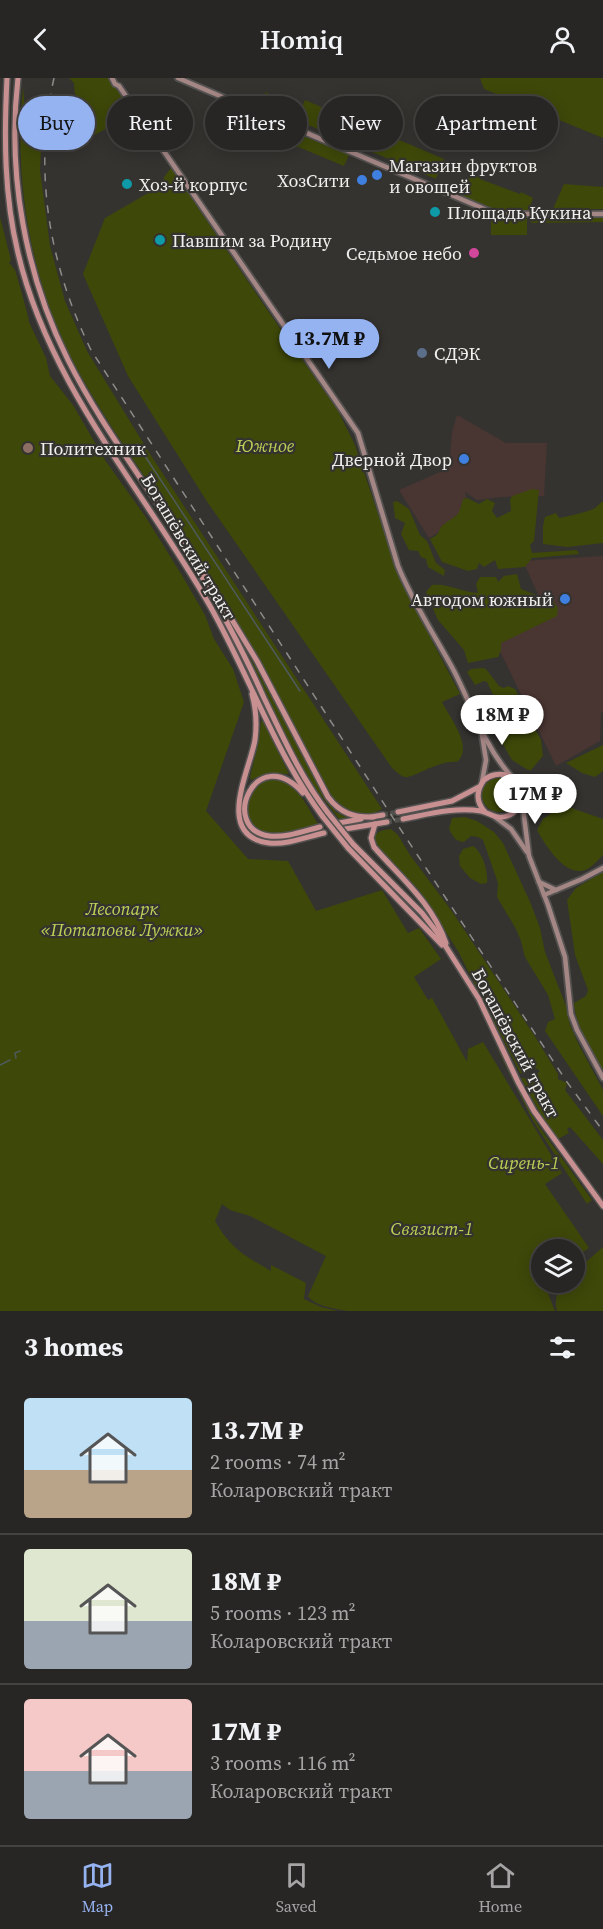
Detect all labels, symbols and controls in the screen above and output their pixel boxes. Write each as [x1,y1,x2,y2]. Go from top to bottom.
text: Homiq [260,21,343,58]
icon: back [24,23,57,56]
icon: person [546,23,579,56]
chip: Buy [18,96,95,150]
chip: Rent [107,96,193,150]
chip: Filters [205,96,307,150]
chip: New [319,96,403,150]
chip: Apartment [415,96,558,150]
place label: Магазин фруктов и овощей [389,153,537,199]
place label: ХозСити [277,168,350,193]
marker: Магазин фруктов и овощей [370,168,384,182]
place label: Хоз-й корпус [139,172,248,197]
marker: ХозСити [355,173,369,187]
marker: Хоз-й корпус [120,177,134,191]
place label: Площадь Кукина [447,200,592,225]
marker: Площадь Кукина [428,205,442,219]
place label: Павшим за Родину [172,228,332,253]
marker: Павшим за Родину [153,233,167,247]
place label: Седьмое небо [346,241,462,266]
marker: Седьмое небо [467,246,481,260]
pin: 13.7M ₽ [274,319,384,370]
text: 13.7M ₽ [293,324,365,352]
place label: СДЭК [434,341,480,366]
marker: СДЭК [415,346,429,360]
park label: Южное [235,433,295,458]
place label: Политехник [40,436,146,461]
marker: Политехник [21,441,35,455]
place label: Дверной Двор [332,447,452,472]
marker: Дверной Двор [457,452,471,466]
street label: Богашёвский тракт [135,469,243,625]
place label: Автодом южный [411,587,553,612]
marker: Автодом южный [558,592,572,606]
pin: 18M ₽ [460,695,544,746]
text: 18M ₽ [475,700,529,728]
pin: 17M ₽ [493,774,577,825]
text: 17M ₽ [508,779,562,807]
park label: Лесопарк «Потаповы Лужки» [40,896,204,942]
street label: Богашёвский тракт [466,964,566,1123]
park label: Сирень-1 [488,1150,560,1175]
park label: Связист-1 [391,1216,473,1241]
map controls [531,1239,585,1293]
button: layers [531,1239,585,1293]
text: 3 homes [24,1329,123,1365]
icon: filters [546,1331,579,1364]
text: 13.7M ₽ [210,1412,303,1448]
icon: home [72,1422,144,1494]
text: 2 rooms · 74 m² [210,1448,346,1476]
text: Коларовский тракт [210,1476,392,1504]
text: 18M ₽ [210,1563,281,1599]
icon: home [72,1573,144,1645]
text: 5 rooms · 123 m² [210,1599,356,1627]
text: Коларовский тракт [210,1627,392,1655]
text: 17M ₽ [210,1713,281,1749]
icon: home [72,1723,144,1795]
text: 3 rooms · 116 m² [210,1749,356,1777]
text: Коларовский тракт [210,1777,392,1805]
tab: Map [81,1859,114,1917]
tab: Saved [276,1859,317,1917]
tab: Home [478,1859,522,1917]

